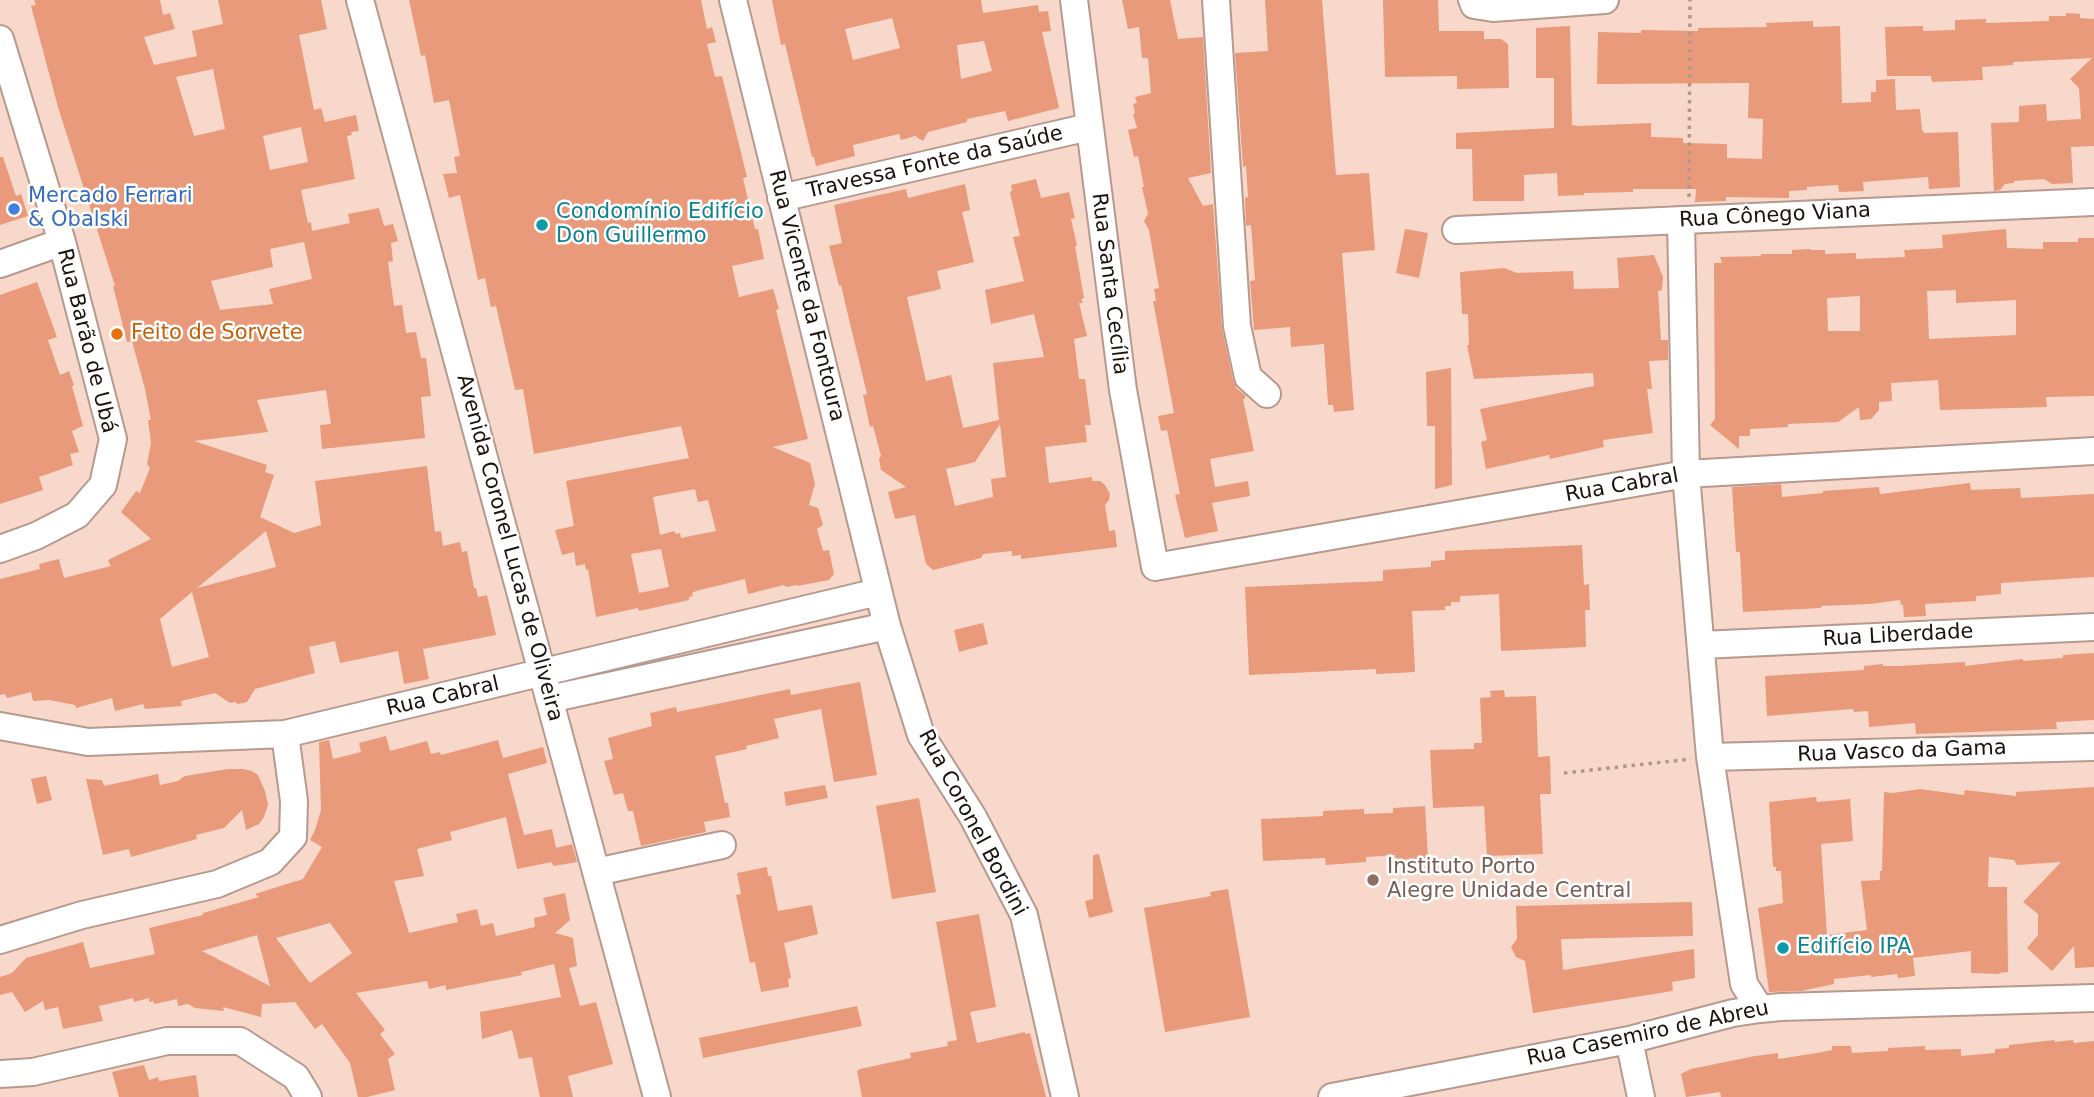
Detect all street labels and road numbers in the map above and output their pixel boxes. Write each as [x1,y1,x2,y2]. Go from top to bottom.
street label: Travessa Fonte da Saúde [805,121,1065,205]
street label: Rua Vicente da Fontoura [763,168,849,424]
street label: Rua Santa Cecília [1085,192,1133,376]
street label: Rua Cônego Viana [1679,198,1871,234]
street label: Rua Barão de Ubá [51,246,121,436]
street label: Avenida Coronel Lucas de Oliveira [450,372,568,724]
street label: Rua Cabral [1563,464,1681,508]
street label: Rua Liberdade [1822,619,1974,653]
street label: Rua Cabral [384,672,502,722]
street label: Rua Coronel Bordini [912,725,1032,921]
street label: Rua Vasco da Gama [1797,736,2007,768]
street label: Rua Casemiro de Abreu [1525,996,1771,1072]

